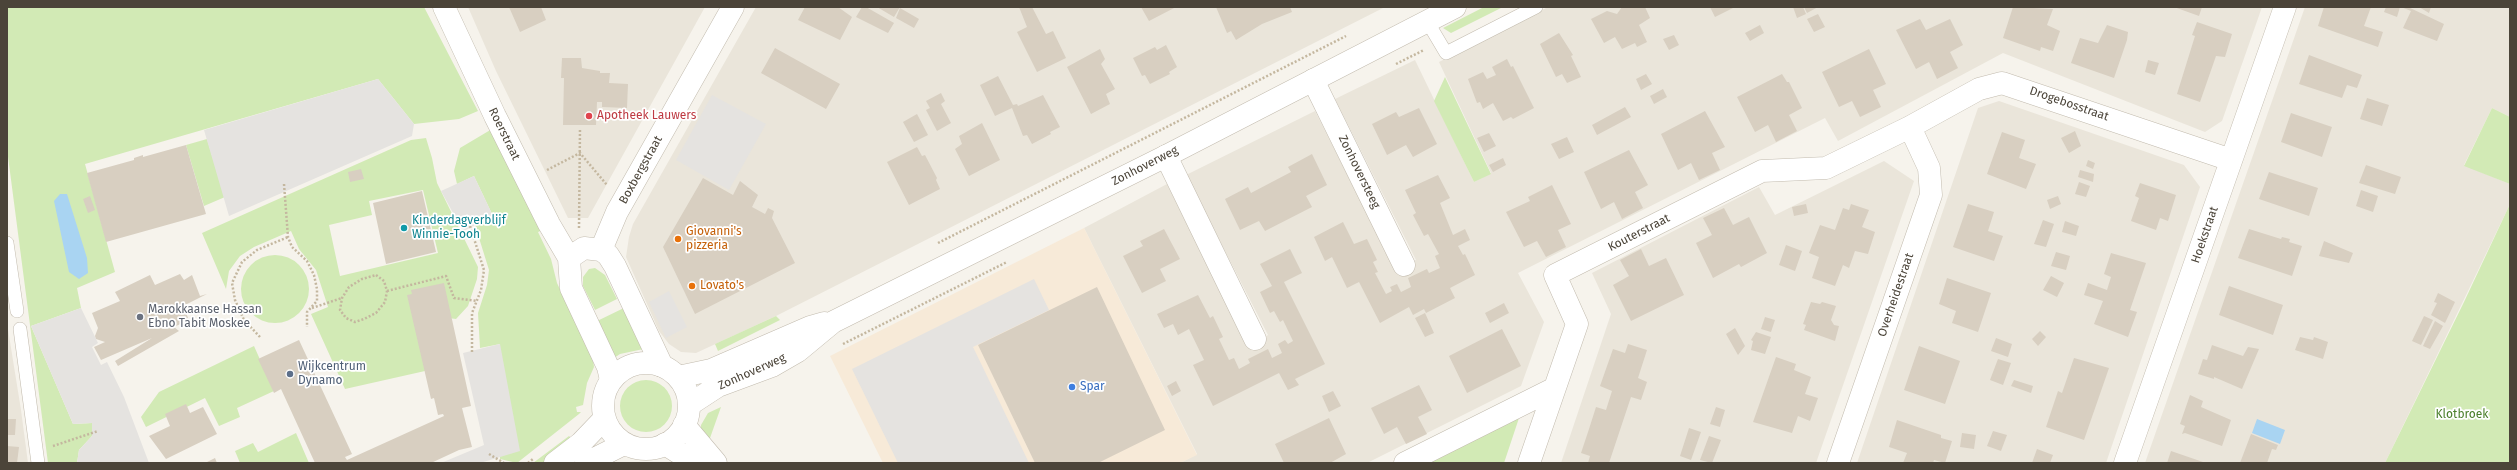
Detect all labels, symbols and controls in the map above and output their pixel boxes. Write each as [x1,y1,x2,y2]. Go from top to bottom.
street label: Drogebosstraat [2028,84,2110,124]
street label: Roerstraat [485,105,523,163]
place label: Apotheek Lauwers [597,109,696,123]
marker: Apotheek Lauwers [584,111,594,121]
street label: Boxbergstraat [616,133,666,207]
street label: Zonhoversteeg [1335,133,1383,211]
street label: Zonhoverweg [1109,143,1181,189]
street label: Hoekstraat [2189,205,2221,265]
street label: Kouterstraat [1606,211,1672,255]
place label: Kinderdagverblijf Winnie-Tooh [412,214,506,242]
marker: Kinderdagverblijf Winnie-Tooh [399,223,409,233]
place label: Giovanni's pizzeria [686,225,742,253]
marker: Giovanni's pizzeria [673,234,683,244]
street label: Overheidestraat [1875,251,1917,339]
place label: Lovato's [700,279,744,293]
marker: Lovato's [687,281,697,291]
place label: Marokkaanse Hassan Ebno Tabit Moskee [148,303,262,331]
marker: Marokkaanse Hassan Ebno Tabit Moskee [135,312,145,322]
street label: Zonhoverweg [716,351,788,393]
place label: Wijkcentrum Dynamo [298,360,366,388]
marker: Wijkcentrum Dynamo [285,369,295,379]
place label: Spar [1080,380,1105,394]
marker: Spar [1067,382,1077,392]
park label: Klotbroek [2436,408,2488,422]

